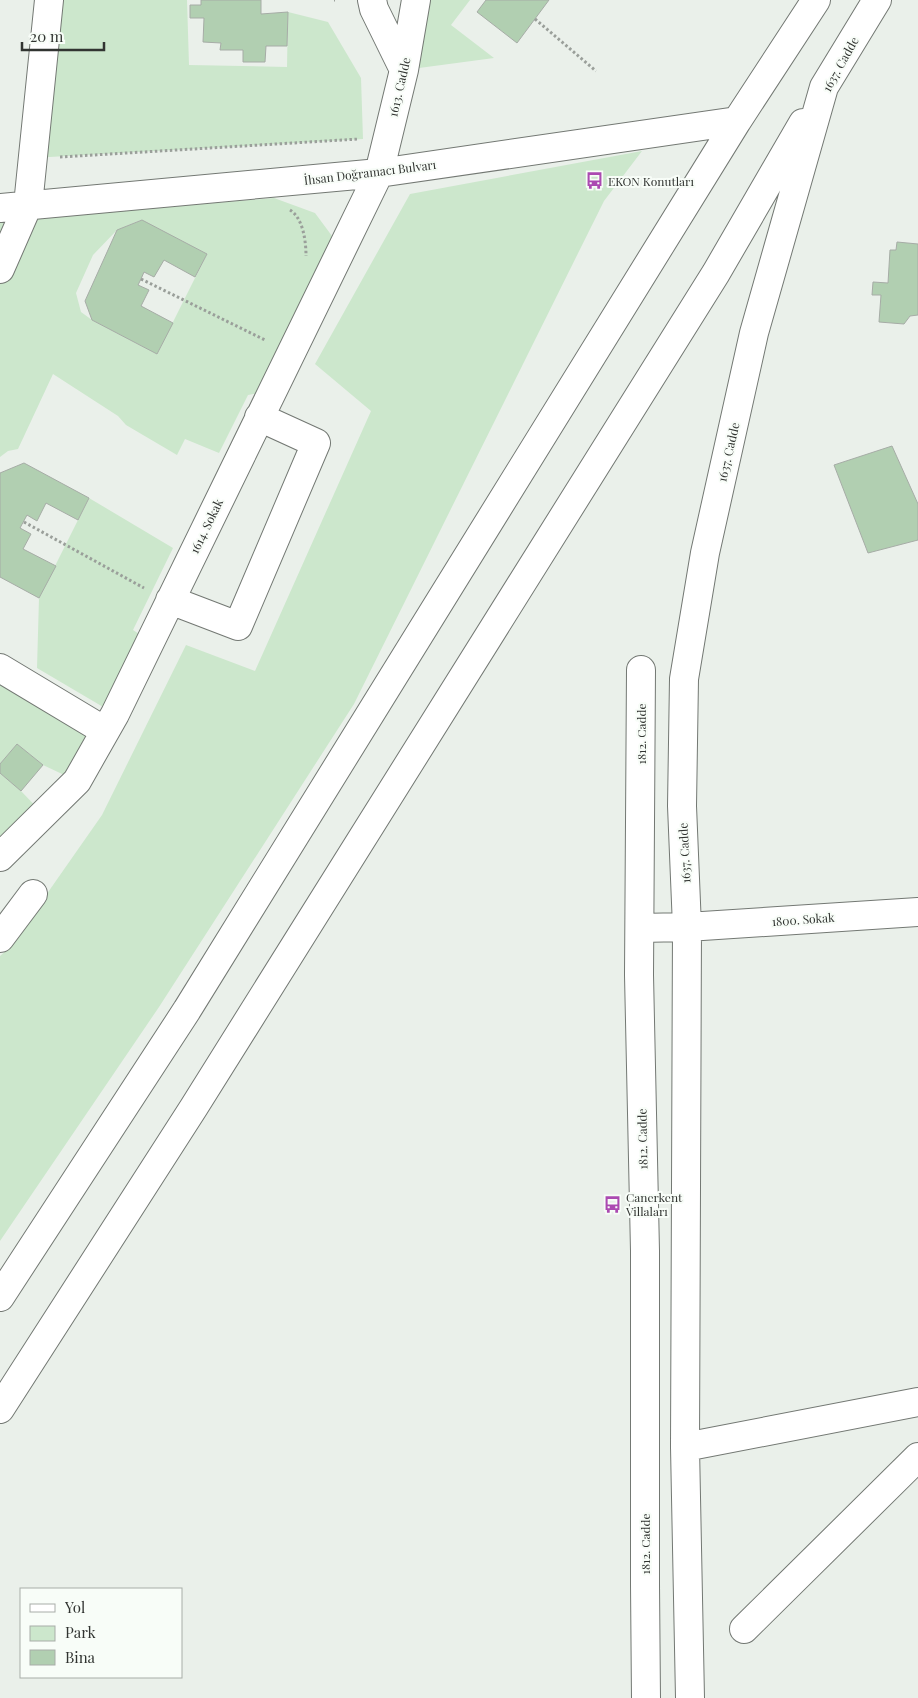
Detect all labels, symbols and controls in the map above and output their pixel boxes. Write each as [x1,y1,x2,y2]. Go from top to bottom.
scale bar [22,20,105,52]
text: 20 m [30,26,64,46]
street label: 1637. Cadde [818,34,862,94]
street label: 1613. Cadde [384,56,414,118]
street label: İhsan Doğramacı Bulvarı [303,156,437,188]
bus stop icon: EKON Konutları [584,171,604,191]
place label: EKON Konutları [608,173,694,189]
street label: 1637. Cadde [713,421,743,483]
street label: 1614. Sokak [186,496,226,556]
street label: 1812. Cadde [633,703,649,765]
street label: 1637. Cadde [674,822,694,884]
street label: 1800. Sokak [771,909,835,929]
street label: 1812. Cadde [633,1108,651,1170]
place label: Canerkent Villaları [625,1189,683,1219]
bus stop icon: Canerkent Villaları [602,1194,622,1214]
street label: 1812. Cadde [637,1513,653,1575]
legend [20,1588,182,1678]
text: Yol [64,1597,85,1617]
text: Park [65,1622,97,1642]
text: Bina [65,1647,96,1667]

